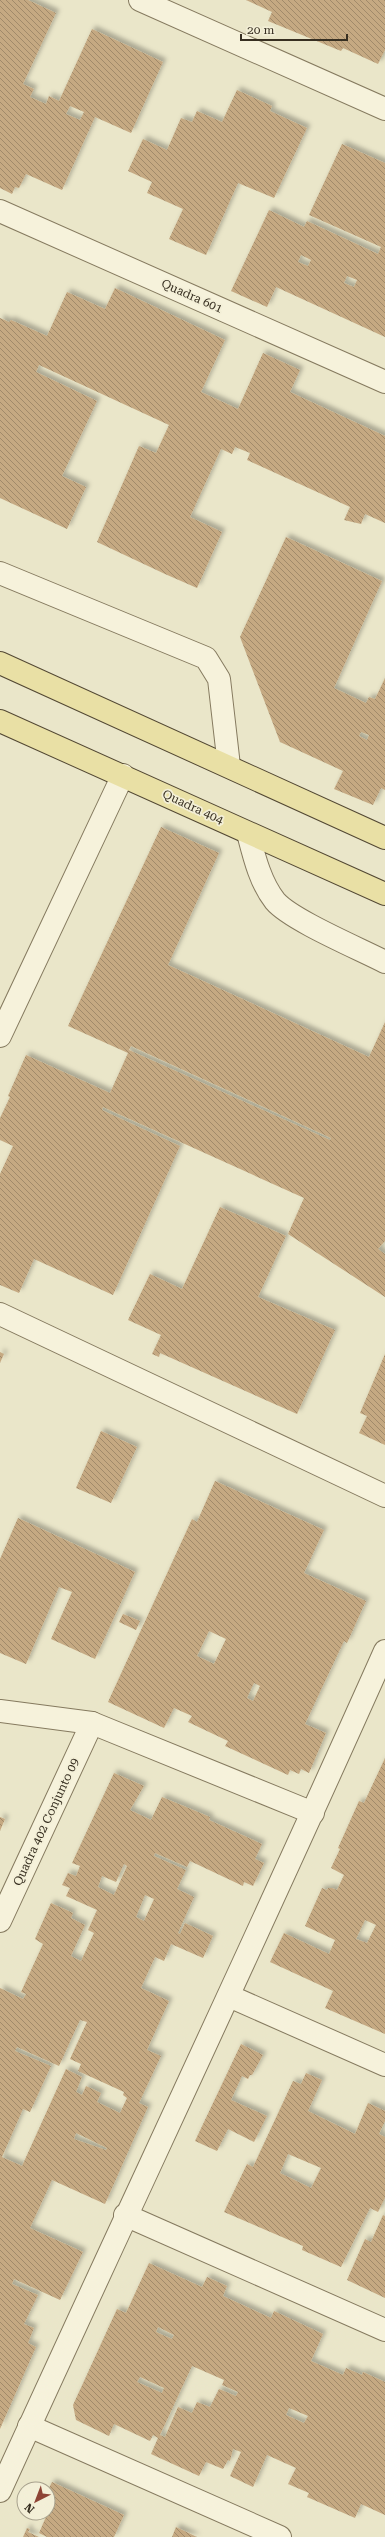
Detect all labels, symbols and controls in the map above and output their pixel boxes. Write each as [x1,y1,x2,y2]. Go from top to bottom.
scale bar [241,16,347,42]
text: 20 m [247,23,274,37]
street label: Quadra 601 [159,276,225,316]
street label: Quadra 404 [160,787,226,827]
street label: Quadra 402 Conjunto 09 [10,1756,82,1888]
north arrow [16,2481,56,2521]
text: N [22,2500,37,2516]

